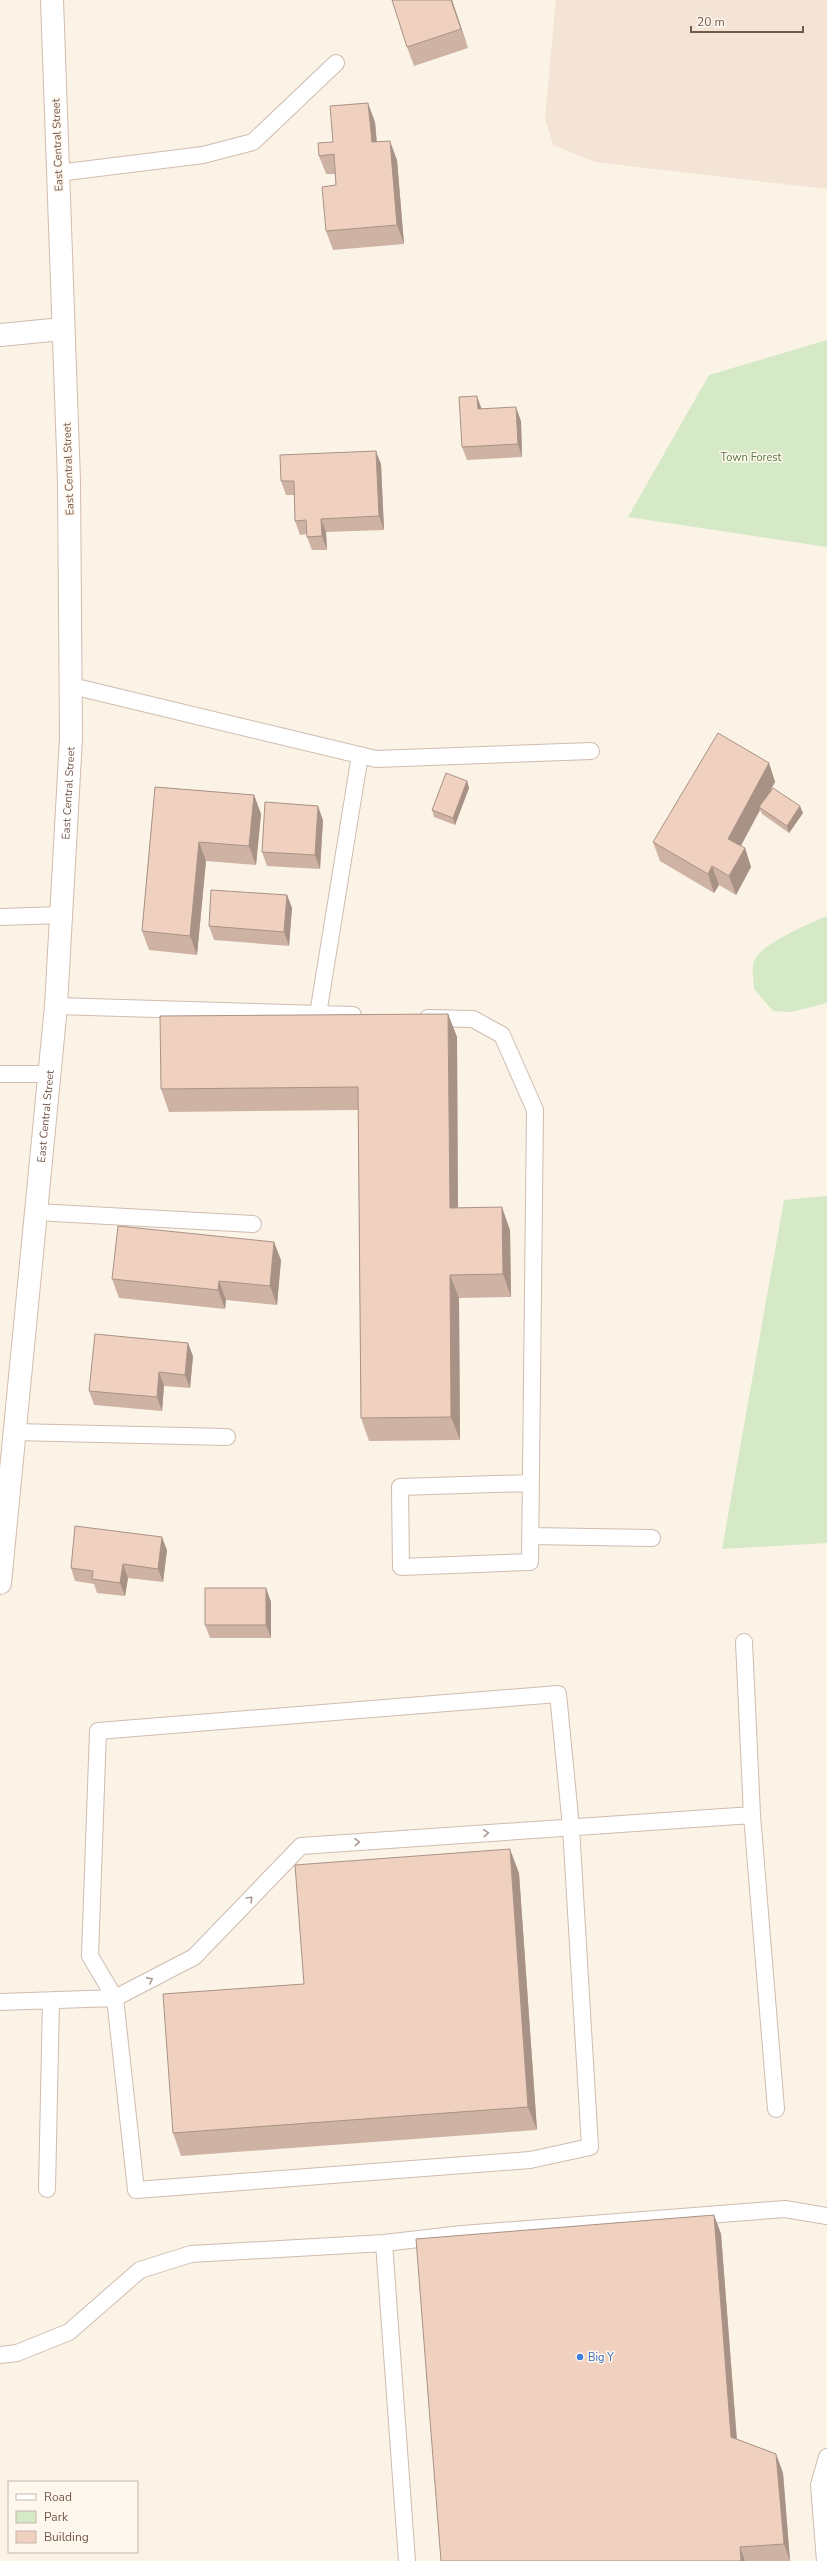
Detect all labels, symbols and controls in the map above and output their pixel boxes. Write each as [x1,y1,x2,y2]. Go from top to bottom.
scale bar [691,8,803,34]
text: 20 m [697,14,725,30]
street label: East Central Street [48,98,67,192]
street label: East Central Street [59,422,78,516]
park label: Town Forest [721,450,782,465]
street label: East Central Street [58,746,79,840]
street label: East Central Street [34,1069,58,1163]
one-way arrow [483,1828,489,1837]
one-way arrow [354,1837,360,1846]
one-way arrow [245,1896,252,1904]
one-way arrow [146,1977,153,1985]
place label: Big Y [588,2350,614,2365]
marker: Big Y [575,2352,585,2362]
legend [8,2481,138,2553]
text: Road [44,2489,72,2505]
text: Park [44,2509,69,2525]
text: Building [44,2529,89,2545]

